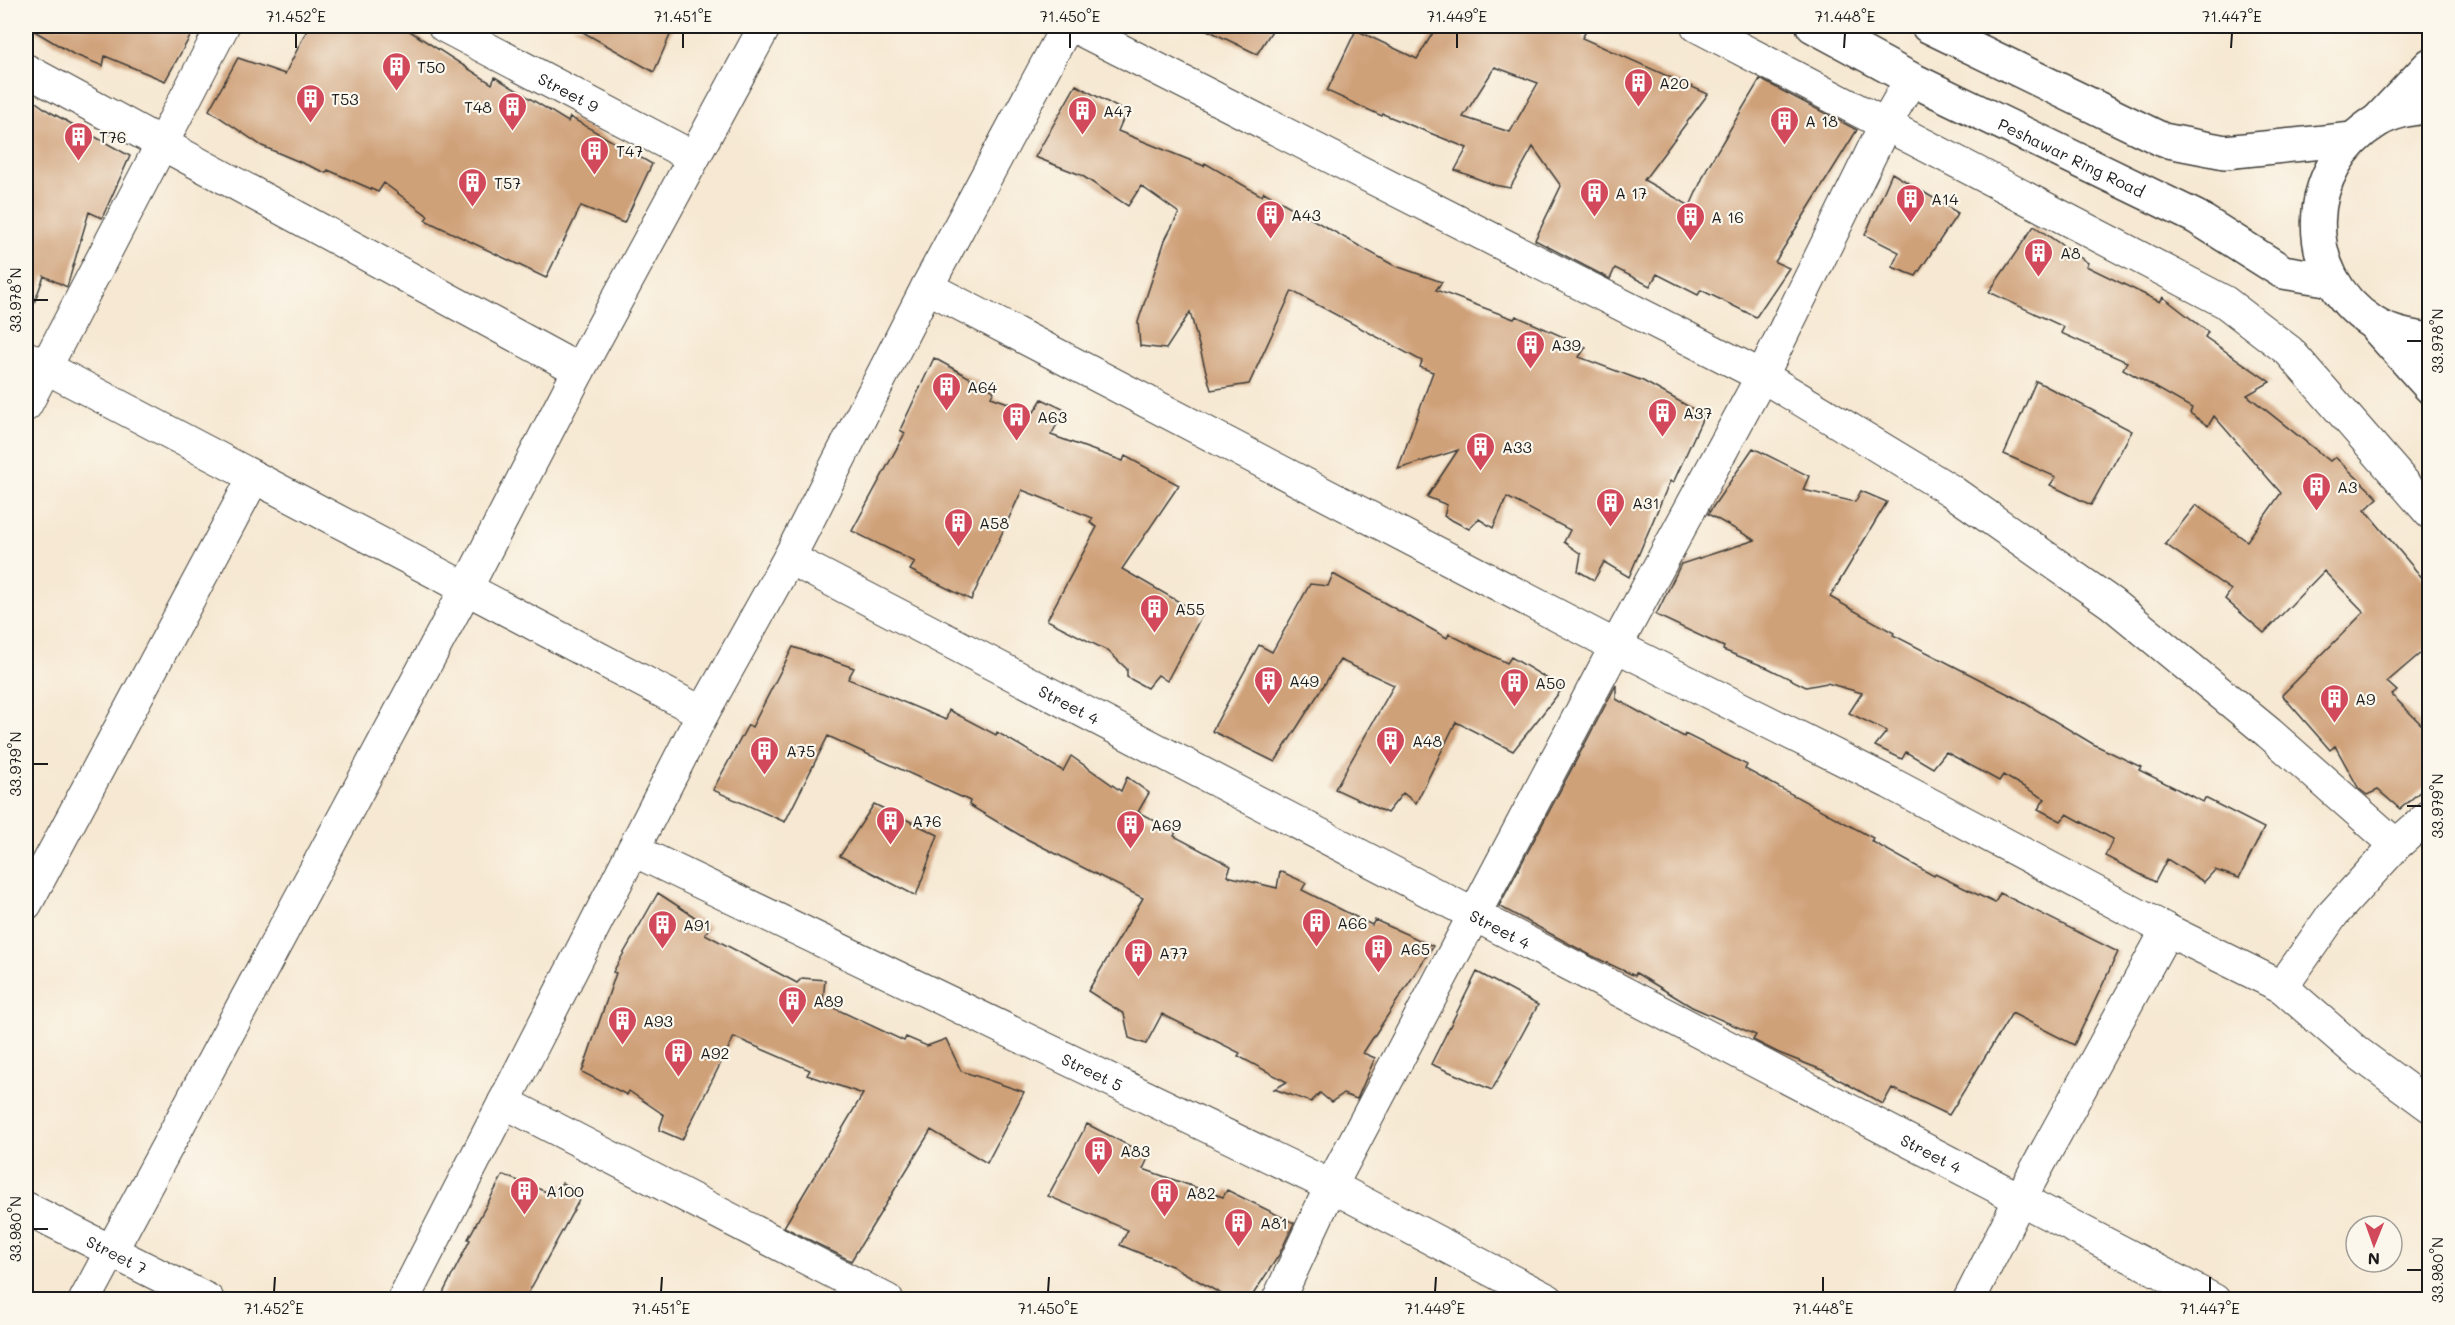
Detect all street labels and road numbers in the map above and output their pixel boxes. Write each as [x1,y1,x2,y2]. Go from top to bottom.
street label: Street 9 [535,67,603,116]
street label: Peshawar Ring Road [1995,112,2148,201]
street label: Street 4 [1035,680,1104,729]
street label: Street 4 [1466,904,1535,953]
street label: Street 5 [1059,1048,1127,1095]
street label: Street 4 [1898,1128,1966,1178]
street label: Street 7 [83,1230,151,1278]

